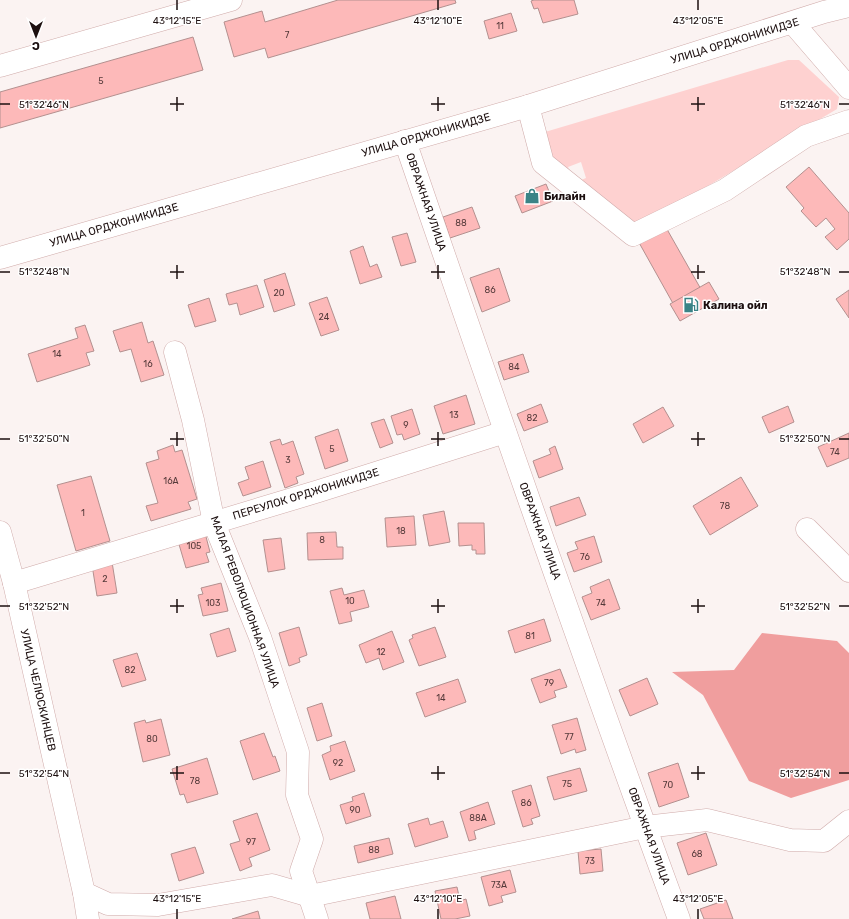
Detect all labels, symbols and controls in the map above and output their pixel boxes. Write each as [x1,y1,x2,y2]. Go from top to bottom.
text: 43°12'15"E [153,15,201,27]
text: 43°12'10"E [414,15,462,27]
street label: УЛИЦА ОРДЖОНИКИДЗЕ [669,15,801,67]
text: 43°12'05"E [673,15,723,27]
north arrow [16,16,56,56]
house number: 11 [496,21,504,31]
house number: 7 [285,30,290,40]
text: С [32,39,40,52]
house number: 5 [98,76,104,86]
text: 51°32'46"N [19,99,69,111]
text: 51°32'46"N [780,99,830,111]
street label: УЛИЦА ОРДЖОНИКИДЗЕ [360,110,492,160]
street label: ОВРАЖНАЯ УЛИЦА [403,151,449,253]
shop icon: Билайн [523,187,541,205]
place label: Билайн [544,190,586,203]
street label: УЛИЦА ОРДЖОНИКИДЗЕ [48,200,180,250]
house number: 88 [455,218,467,228]
text: 51°32'48"N [19,266,69,278]
text: 51°32'48"N [780,266,830,278]
house number: 86 [484,285,496,295]
house number: 20 [274,288,285,298]
fuel station icon: Калина ойл [682,296,700,314]
place label: Калина ойл [703,299,768,312]
house number: 24 [319,312,330,322]
house number: 14 [52,349,62,359]
house number: 16 [143,359,153,369]
house number: 84 [508,362,520,372]
house number: 13 [449,410,459,420]
house number: 82 [526,413,538,423]
house number: 9 [403,420,409,430]
text: 51°32'50"N [19,433,70,445]
text: 51°32'50"N [780,433,831,445]
house number: 5 [329,444,335,454]
house number: 74 [830,447,840,457]
house number: 3 [285,455,291,465]
street label: ПЕРЕУЛОК ОРДЖОНИКИДЗЕ [231,465,381,523]
house number: 16А [163,476,179,486]
street label: ОВРАЖНАЯ УЛИЦА [516,480,564,582]
house number: 78 [720,501,730,511]
house number: 1 [81,508,85,518]
street label: МАЛАЯ РЕВОЛЮЦИОННАЯ УЛИЦА [208,514,282,690]
house number: 18 [396,526,406,536]
house number: 8 [319,535,325,545]
house number: 105 [187,541,201,551]
house number: 76 [580,552,590,562]
house number: 2 [102,574,108,584]
house number: 10 [345,596,355,606]
house number: 103 [206,598,220,608]
house number: 74 [596,598,606,608]
text: 51°32'52"N [19,601,69,613]
text: 51°32'52"N [780,601,830,613]
street label: УЛИЦА ЧЕЛЮСКИНЦЕВ [18,628,58,752]
house number: 81 [525,631,535,641]
house number: 12 [376,647,386,657]
house number: 82 [124,665,136,675]
house number: 79 [544,678,554,688]
house number: 14 [436,693,446,703]
house number: 77 [564,732,574,742]
house number: 80 [146,734,158,744]
house number: 92 [333,758,343,768]
text: 51°32'54"N [19,768,69,780]
text: 51°32'54"N [780,768,830,780]
house number: 78 [190,776,200,786]
house number: 75 [562,779,572,789]
house number: 70 [663,780,673,790]
street label: ОВРАЖНАЯ УЛИЦА [625,785,673,887]
house number: 86 [520,798,532,808]
house number: 90 [349,805,361,815]
house number: 88А [469,813,487,823]
house number: 97 [246,837,256,847]
house number: 88 [368,845,380,855]
house number: 68 [691,849,703,859]
house number: 73 [585,856,595,866]
house number: 73А [491,880,507,890]
text: 43°12'15"E [153,893,201,905]
text: 43°12'10"E [414,893,462,905]
text: 43°12'05"E [673,893,723,905]

